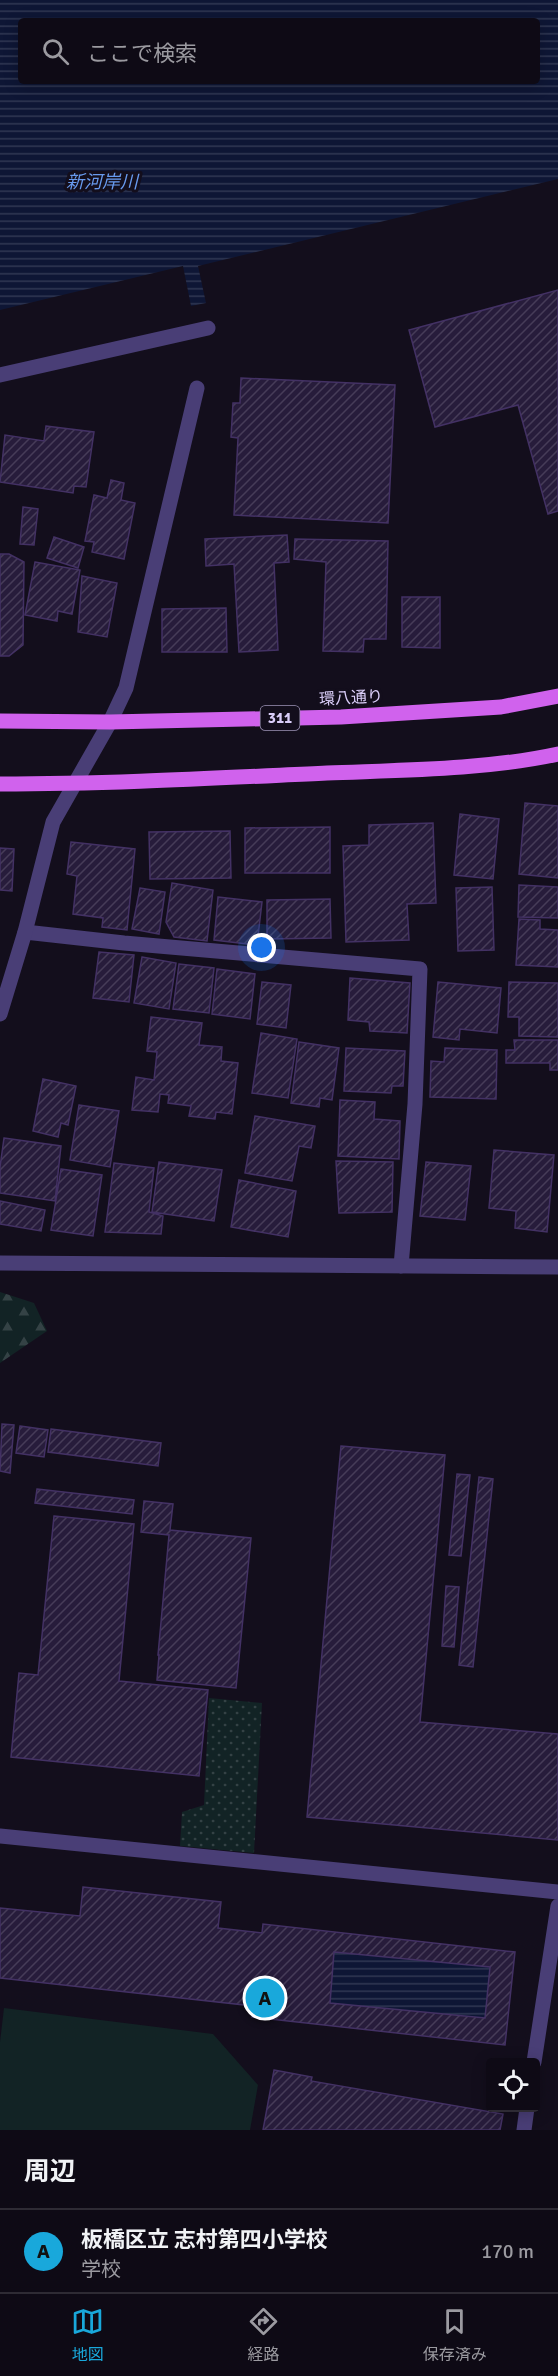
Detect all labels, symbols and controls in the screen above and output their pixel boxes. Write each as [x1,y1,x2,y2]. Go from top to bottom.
search box [18,18,540,84]
icon: search [39,35,72,68]
text: ここで検索 [87,40,197,67]
water label: 新河岸川 [66,171,140,193]
street label: 環八通り [319,686,383,710]
road number: 311 [260,706,300,730]
your location [247,933,276,962]
pin: A [246,1976,284,2020]
map controls [486,2058,540,2112]
button: locate [486,2058,540,2112]
text: 周辺 [24,2156,76,2188]
text: 板橋区立 志村第四小学校 [81,2226,328,2253]
text: A [37,2239,50,2264]
text: 170 m [481,2239,534,2264]
text: 学校 [81,2257,121,2282]
tab: 地図 [71,2305,104,2365]
tab: 経路 [247,2305,280,2365]
tab: 保存済み [423,2305,487,2365]

